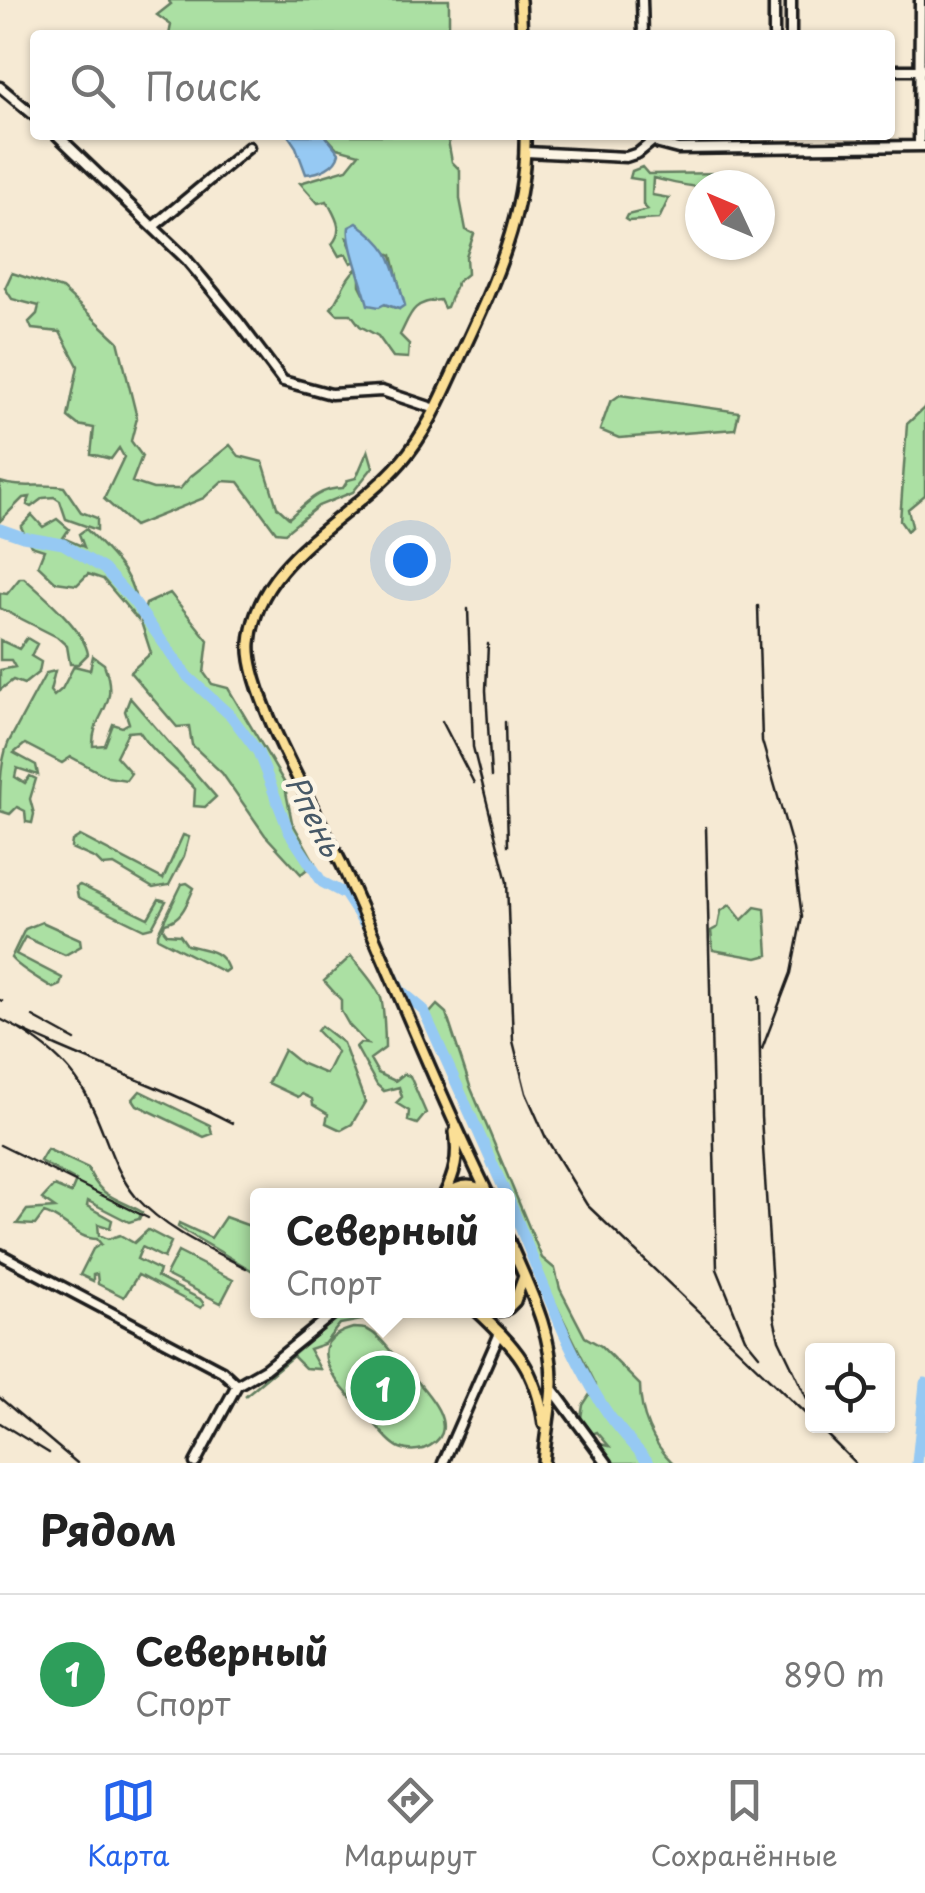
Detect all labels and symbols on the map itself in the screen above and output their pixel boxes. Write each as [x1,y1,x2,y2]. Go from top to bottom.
north arrow [685,170,775,260]
your location [385,535,436,586]
water label: Рпень [275,767,355,865]
pin: 1 [350,1350,416,1426]

